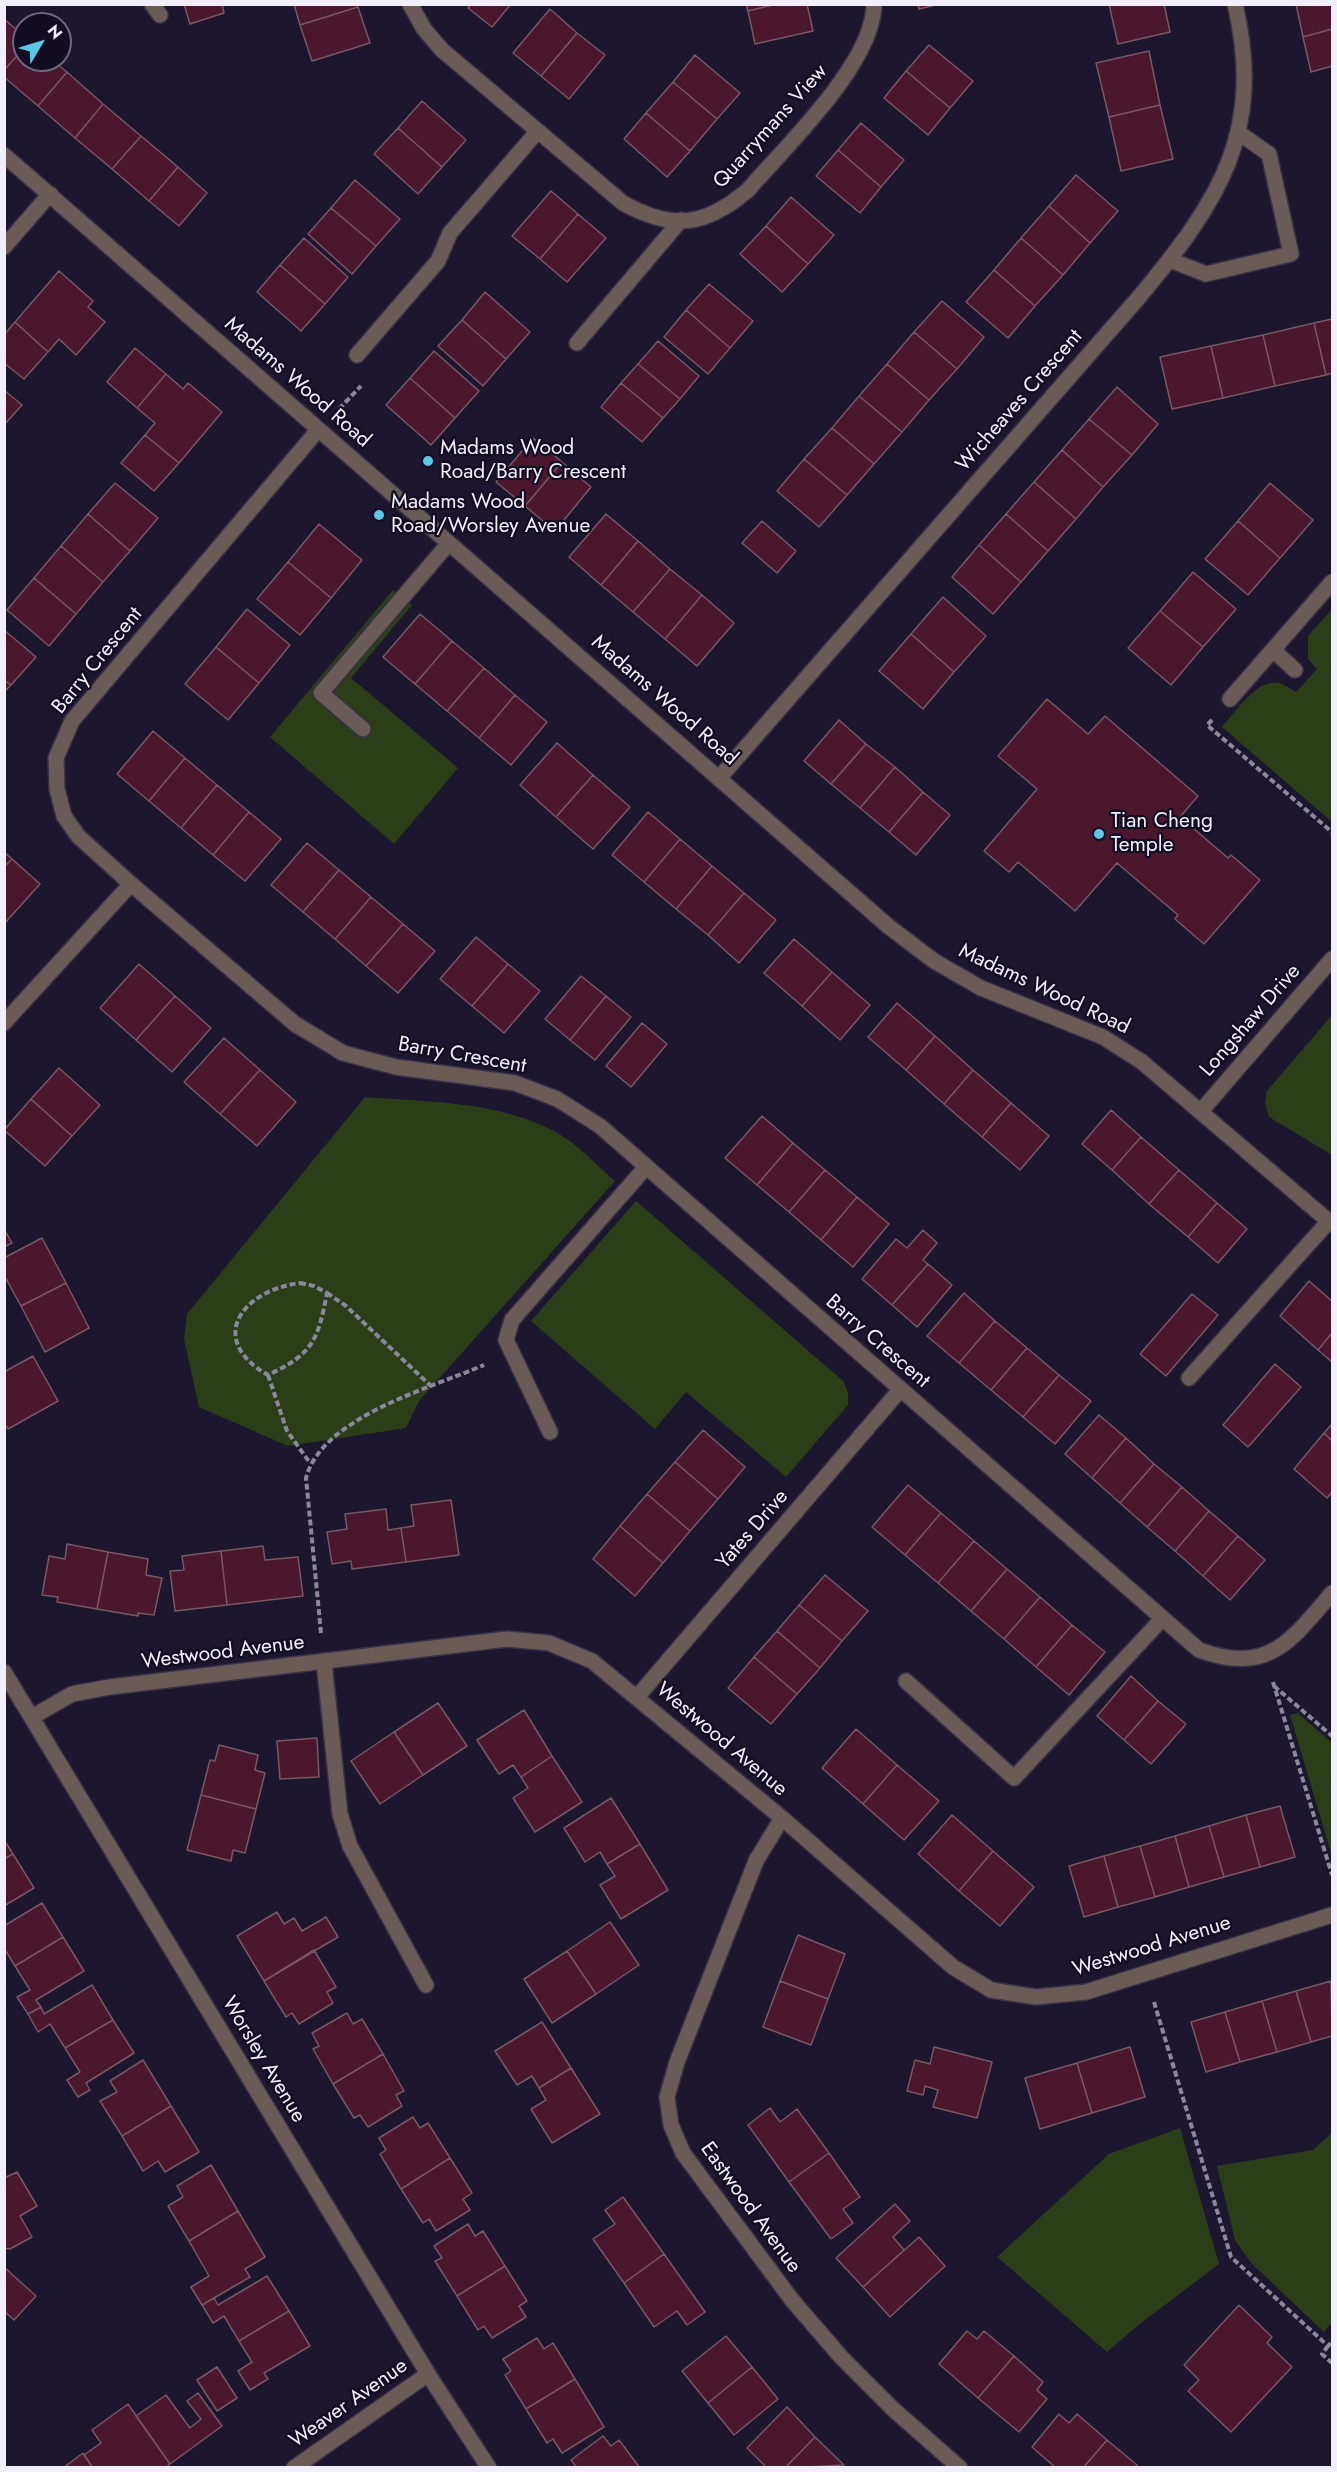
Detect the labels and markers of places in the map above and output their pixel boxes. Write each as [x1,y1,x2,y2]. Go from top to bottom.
place label: Madams Wood Road/Barry Crescent [440,436,626,486]
marker: Madams Wood Road/Barry Crescent [421,454,435,468]
place label: Madams Wood Road/Worsley Avenue [391,490,590,540]
marker: Madams Wood Road/Worsley Avenue [372,508,386,522]
place label: Tian Cheng Temple [1111,809,1213,859]
marker: Tian Cheng Temple [1092,827,1106,841]

